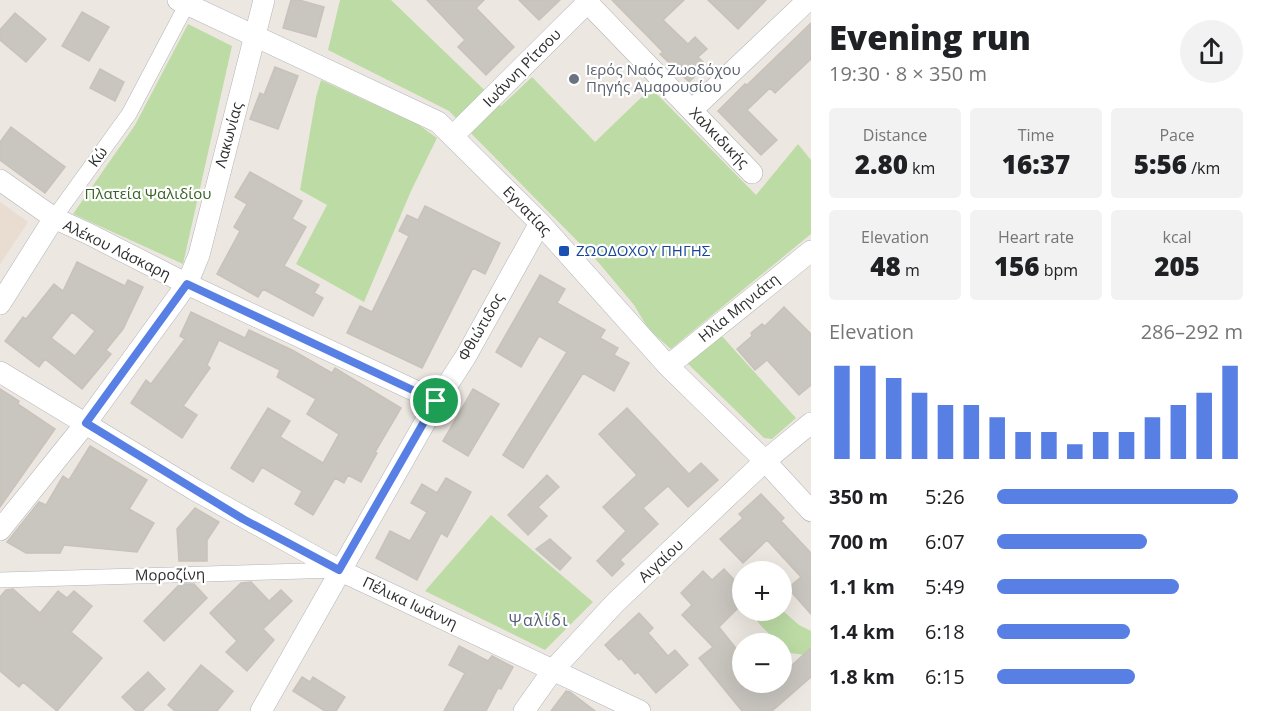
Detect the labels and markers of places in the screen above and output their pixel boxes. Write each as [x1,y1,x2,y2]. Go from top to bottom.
place label: Ιερός Ναός Ζωοδόχου Πηγής Αμαρουσίου [586,59,741,96]
marker: Ιερός Ναός Ζωοδόχου Πηγής Αμαρουσίου [567,72,581,86]
place label: ΖΩΟΔΟΧΟΥ ΠΗΓΗΣ [576,240,711,260]
marker: ΖΩΟΔΟΧΟΥ ΠΗΓΗΣ [557,244,571,258]
pin [410,375,461,426]

